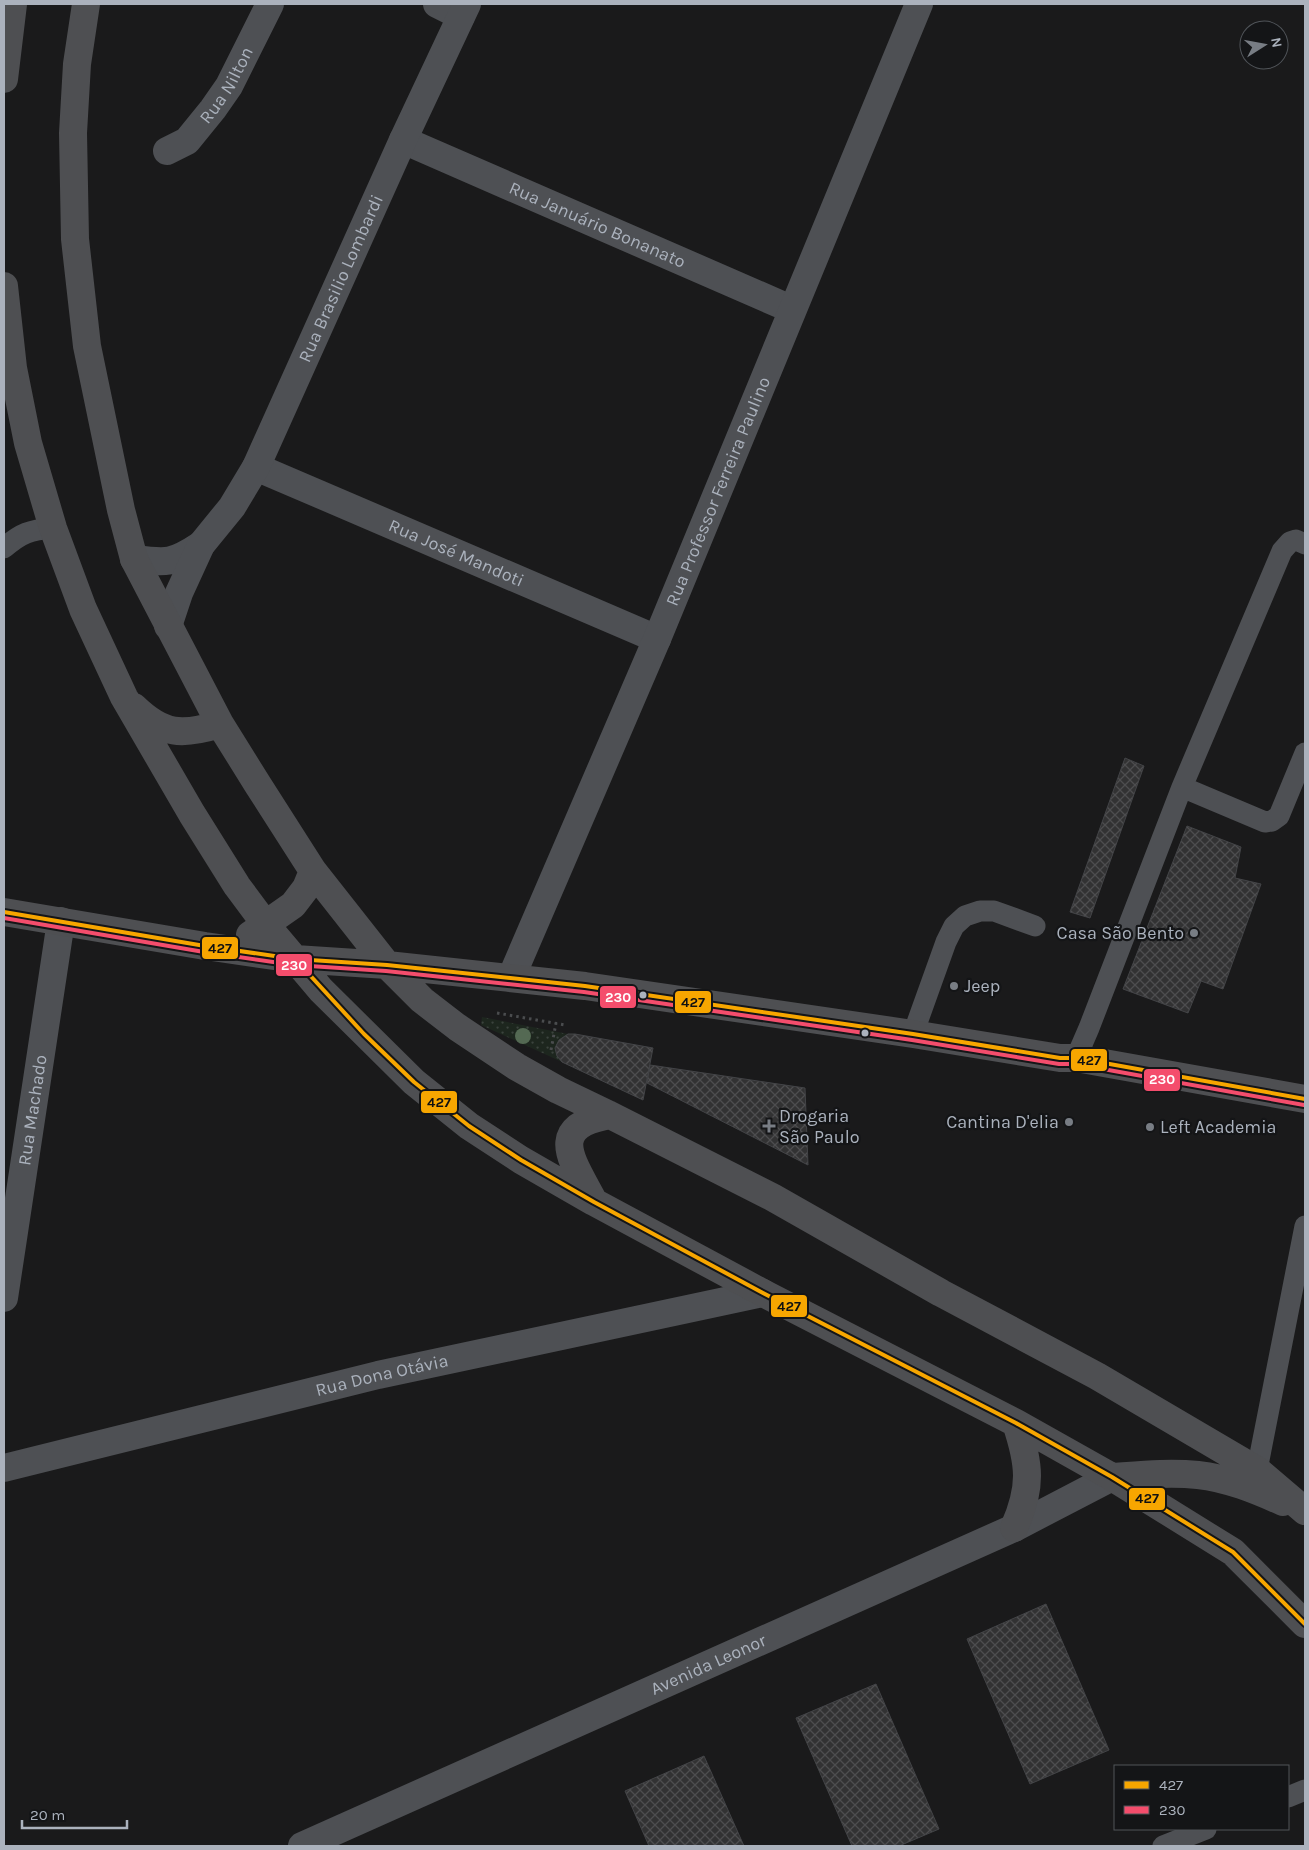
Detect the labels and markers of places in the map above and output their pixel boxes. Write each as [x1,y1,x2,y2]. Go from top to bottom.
place label: Casa São Bento [1057,922,1184,944]
marker: Casa São Bento [1188,927,1200,939]
place label: Jeep [964,975,1000,997]
marker: Jeep [948,980,960,992]
unlabelled marker [638,990,648,1000]
unlabelled marker [860,1028,870,1038]
place label: Drogaria São Paulo [779,1105,860,1148]
place label: Cantina D'elia [946,1111,1059,1133]
marker: Cantina D'elia [1063,1116,1075,1128]
place label: Left Academia [1160,1116,1276,1138]
marker: Drogaria São Paulo [763,1120,775,1132]
marker: Left Academia [1144,1121,1156,1133]

